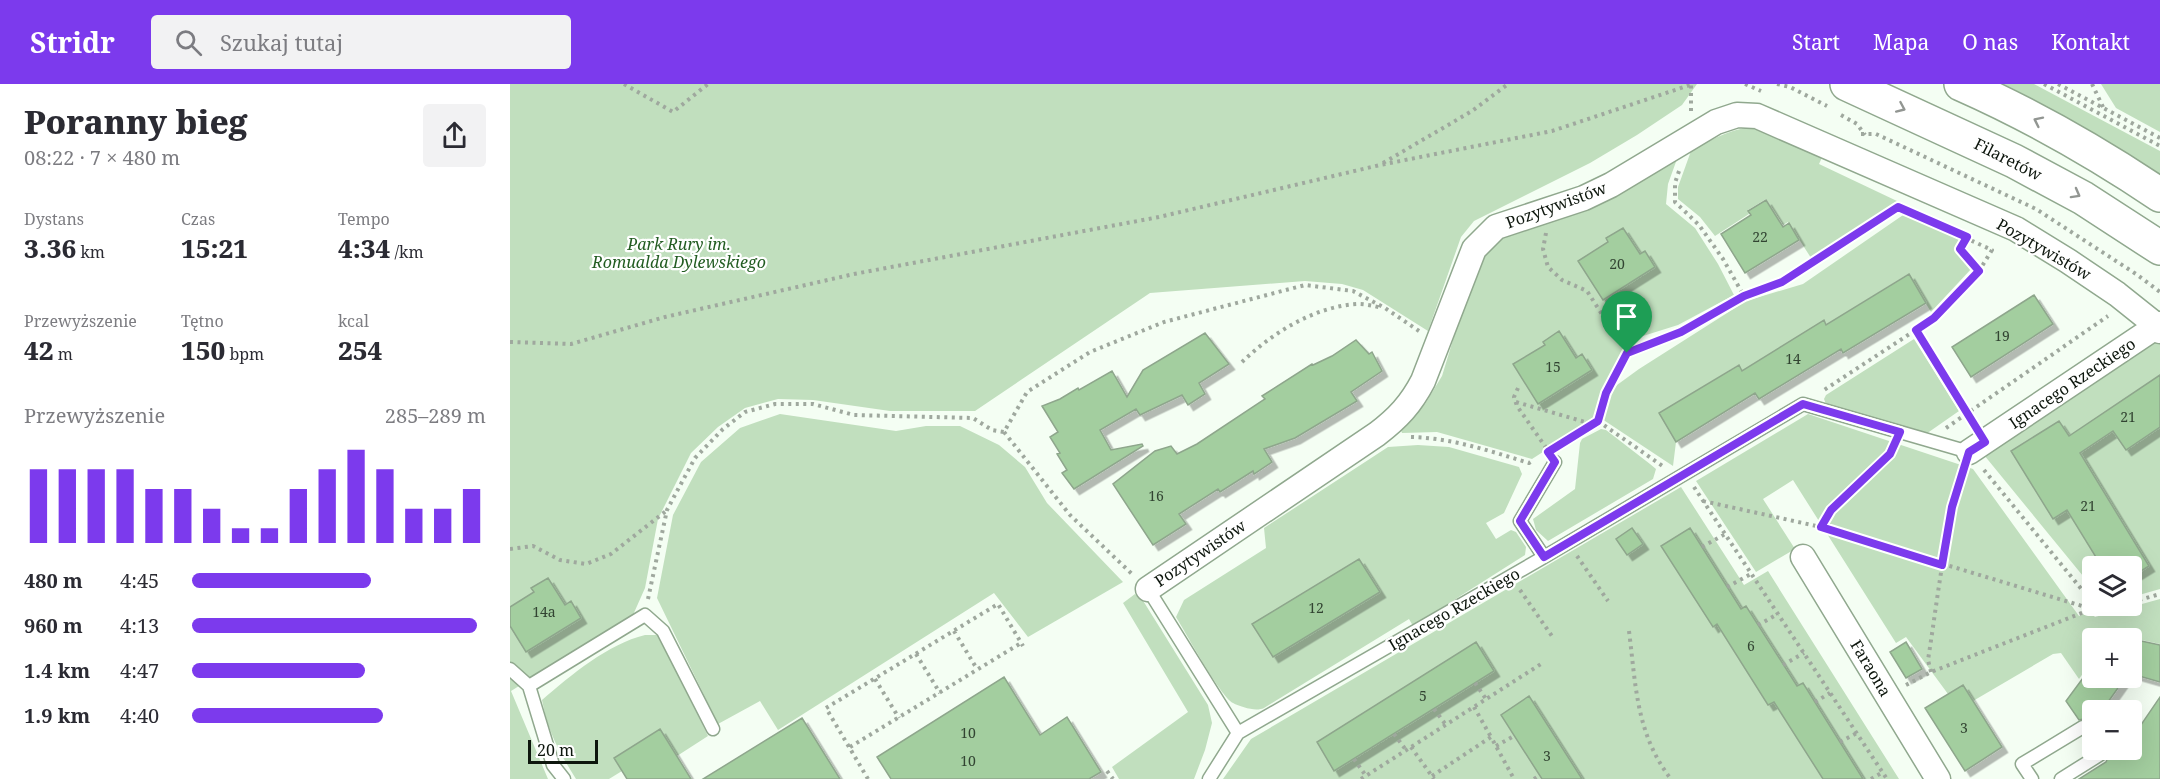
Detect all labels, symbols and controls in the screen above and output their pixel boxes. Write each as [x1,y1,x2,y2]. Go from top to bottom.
search box [151,15,571,69]
text: Stridr [30,23,115,61]
icon: search [172,26,205,59]
text: Szukaj tutaj [220,27,343,57]
text: Start [1792,28,1840,56]
text: Mapa [1873,28,1929,56]
text: O nas [1962,28,2018,56]
text: Kontakt [2051,28,2130,56]
text: Poranny bieg [24,99,248,144]
one-way arrow [1894,101,1905,113]
button: share [423,104,486,167]
one-way arrow [2034,117,2045,128]
street label: Filaretów [1970,133,2046,186]
text: 08:22 · 7 × 480 m [24,144,180,171]
street label: Pozytywistów [1503,177,1610,233]
one-way arrow [2069,187,2080,198]
text: Dystans [24,208,84,230]
text: Czas [181,208,215,230]
text: Tempo [338,208,390,230]
street label: Pozytywistów [1993,213,2095,285]
house number: 22 [1752,227,1768,246]
text: 3.36 [24,230,76,266]
text: 15:21 [181,230,248,266]
text: 4:34 [338,230,390,266]
park label: Park Rury im. Romualda Dylewskiego [591,233,766,273]
text: km [76,241,105,263]
text: /km [390,241,424,263]
house number: 20 [1609,254,1625,273]
pin [1601,291,1652,353]
icon: arrive [1610,300,1643,333]
text: Przewyższenie [24,310,137,332]
text: Tętno [181,310,224,332]
text: kcal [338,310,369,332]
house number: 19 [1994,326,2010,345]
text: 42 [24,332,53,368]
text: 150 [181,332,225,368]
text: 254 [338,332,382,368]
street label: Ignacego Rzeckiego [2004,332,2140,434]
text: m [53,343,73,365]
text: bpm [225,343,264,365]
house number: 14 [1785,349,1801,368]
house number: 15 [1545,357,1561,376]
text: Przewyższenie [24,402,165,429]
text: 285–289 m [385,402,486,429]
house number: 21 [2120,407,2136,426]
house number: 16 [1148,486,1164,505]
house number: 21 [2080,496,2096,515]
street label: Pozytywistów [1150,514,1250,592]
map controls [2082,556,2142,760]
button: layers [2082,556,2142,616]
street label: Ignacego Rzeckiego [1384,562,1524,656]
text: 480 m [24,567,83,594]
text: 4:45 [120,567,159,594]
house number: 12 [1308,598,1324,617]
house number: 14a [532,602,556,621]
text: 960 m [24,612,83,639]
text: 4:13 [120,612,159,639]
button: + [2082,628,2142,688]
house number: 6 [1747,636,1755,655]
street label: Faraona [1845,636,1897,700]
text: 1.4 km [24,657,90,684]
text: 4:47 [120,657,159,684]
house number: 5 [1419,686,1427,705]
button: − [2082,700,2142,760]
text: 1.9 km [24,702,90,729]
text: 4:40 [120,702,159,729]
house number: 3 [1960,718,1968,737]
house number: 10 [960,723,976,742]
scale bar [528,737,598,764]
text: 20 m [537,739,574,761]
house number: 3 [1543,746,1551,765]
house number: 10 [960,751,976,770]

